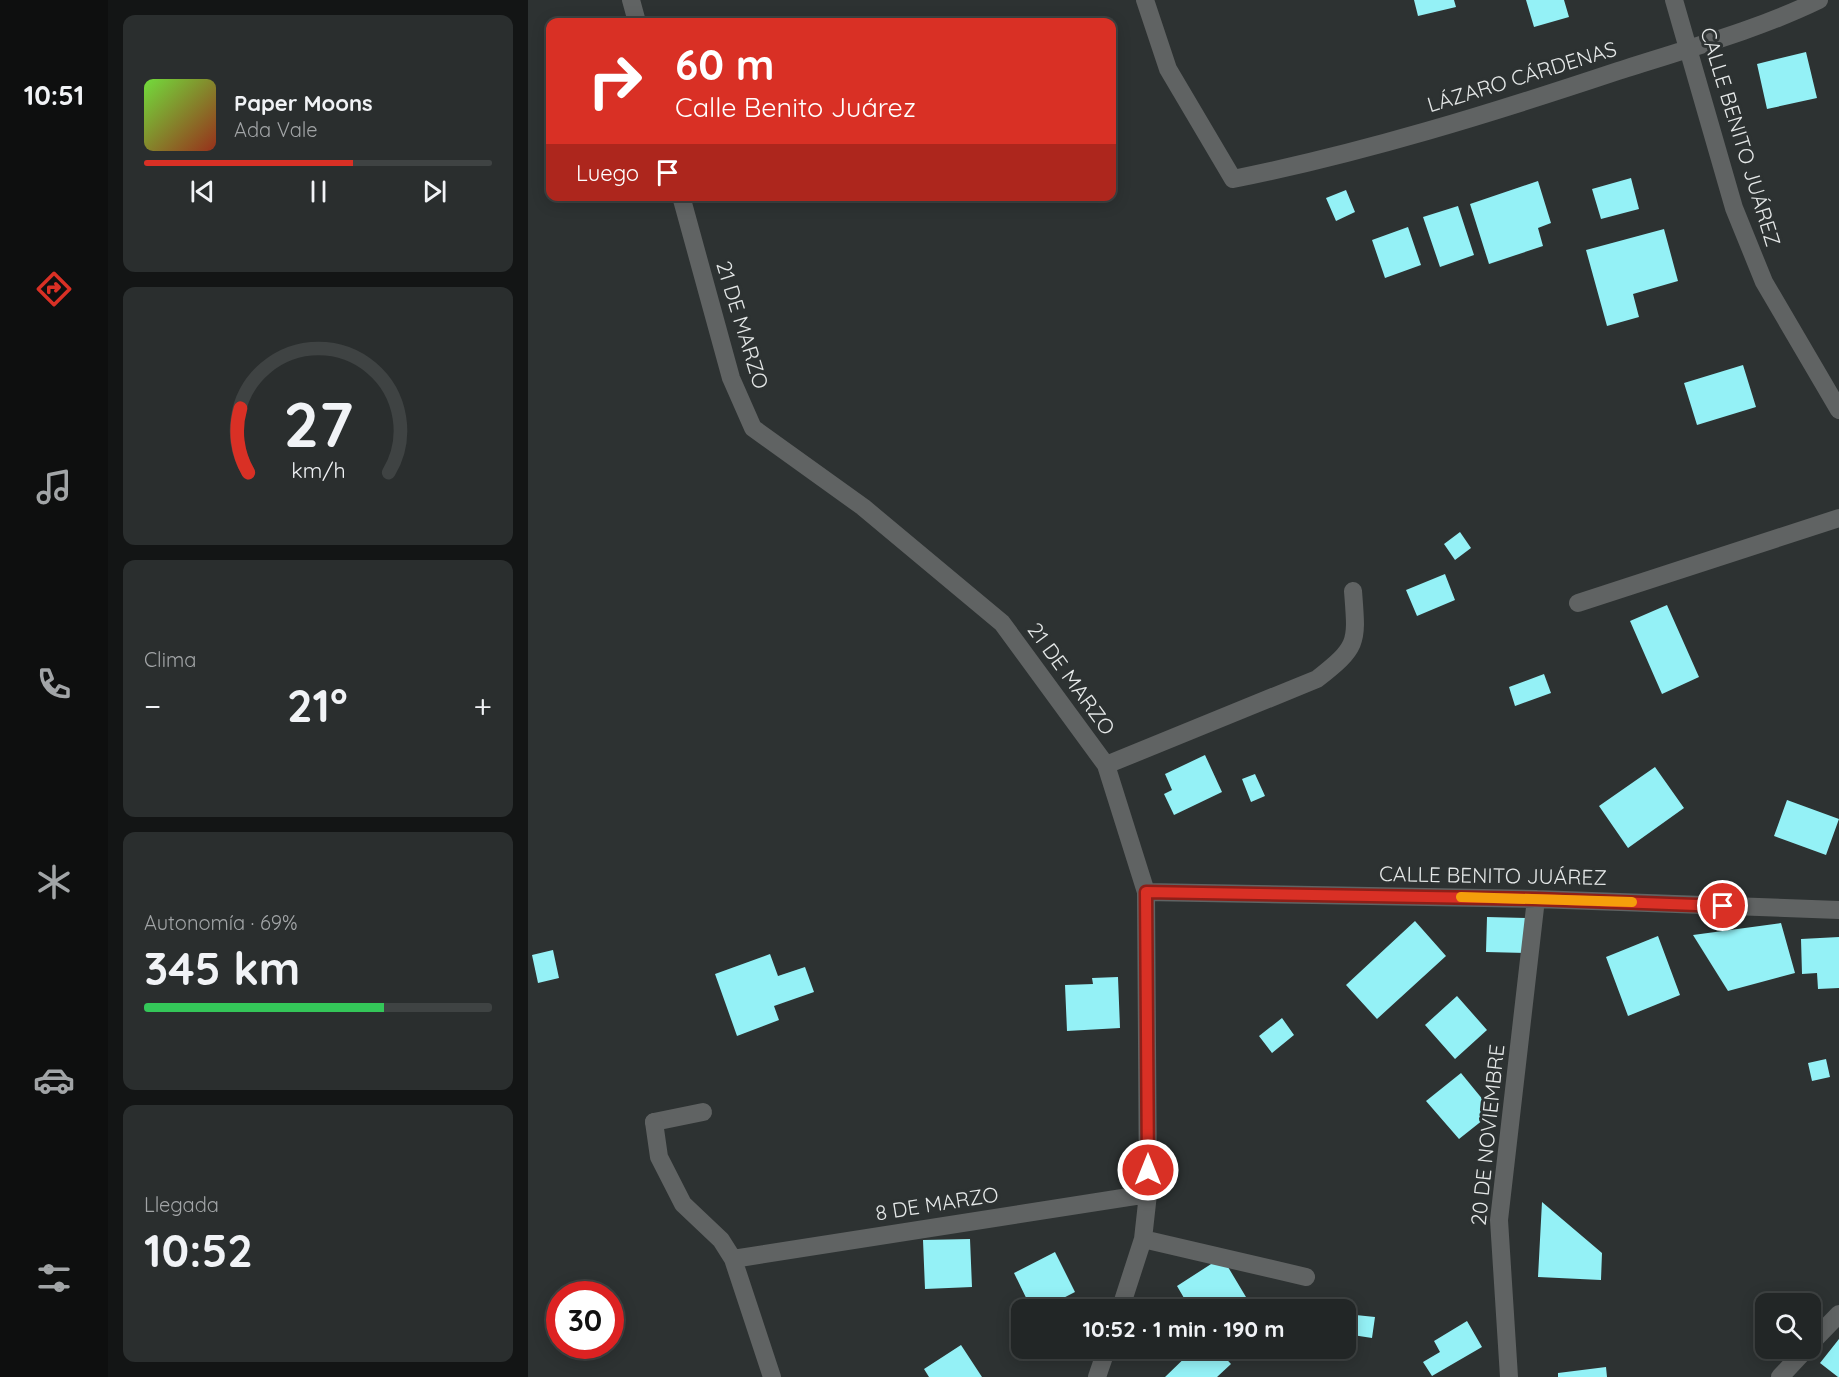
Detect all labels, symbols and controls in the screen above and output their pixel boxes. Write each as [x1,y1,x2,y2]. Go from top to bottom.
street label: CALLE BENITO JUÁREZ [1695,24,1787,249]
street label: LÁZARO CÁRDENAS [1424,35,1620,117]
text: 60 m [675,38,775,91]
icon: right [576,42,654,120]
text: 10:51 [24,78,84,112]
text: Paper Moons [234,89,373,117]
text: Calle Benito Juárez [675,90,916,124]
text: Ada Vale [234,117,318,142]
icon: arrive [651,156,684,189]
text: Luego [576,159,639,187]
icon: previous [186,175,219,208]
icon: pause [302,175,335,208]
icon: next [418,175,451,208]
street label: 21 DE MARZO [711,258,775,392]
icon: directions [33,268,75,310]
text: 27 [283,385,353,463]
text: km/h [291,458,345,484]
icon: music [33,466,75,508]
street label: 21 DE MARZO [1022,617,1121,740]
text: Clima [144,647,196,672]
icon: phone [33,663,75,705]
text: 21° [287,677,348,733]
text: − [144,685,161,726]
text: + [473,685,492,726]
street label: CALLE BENITO JUÁREZ [1379,860,1607,890]
icon: climate [33,861,75,903]
pin [1697,880,1748,931]
icon: arrive [1706,889,1739,922]
text: Autonomía · 69% [144,910,297,935]
text: 345 km [144,940,300,996]
street label: 20 DE NOVIEMBRE [1465,1043,1509,1227]
icon: car [33,1059,75,1101]
position arrow [1116,1138,1180,1202]
street label: 8 DE MARZO [873,1180,1000,1226]
text: Llegada [144,1192,219,1217]
text: 10:52 [144,1222,253,1278]
icon: filters [33,1257,75,1299]
speed limit sign: 30 [546,1281,624,1359]
map controls [1755,1293,1821,1359]
button: search [1755,1293,1821,1359]
text: 10:52 · 1 min · 190 m [1083,1315,1284,1343]

